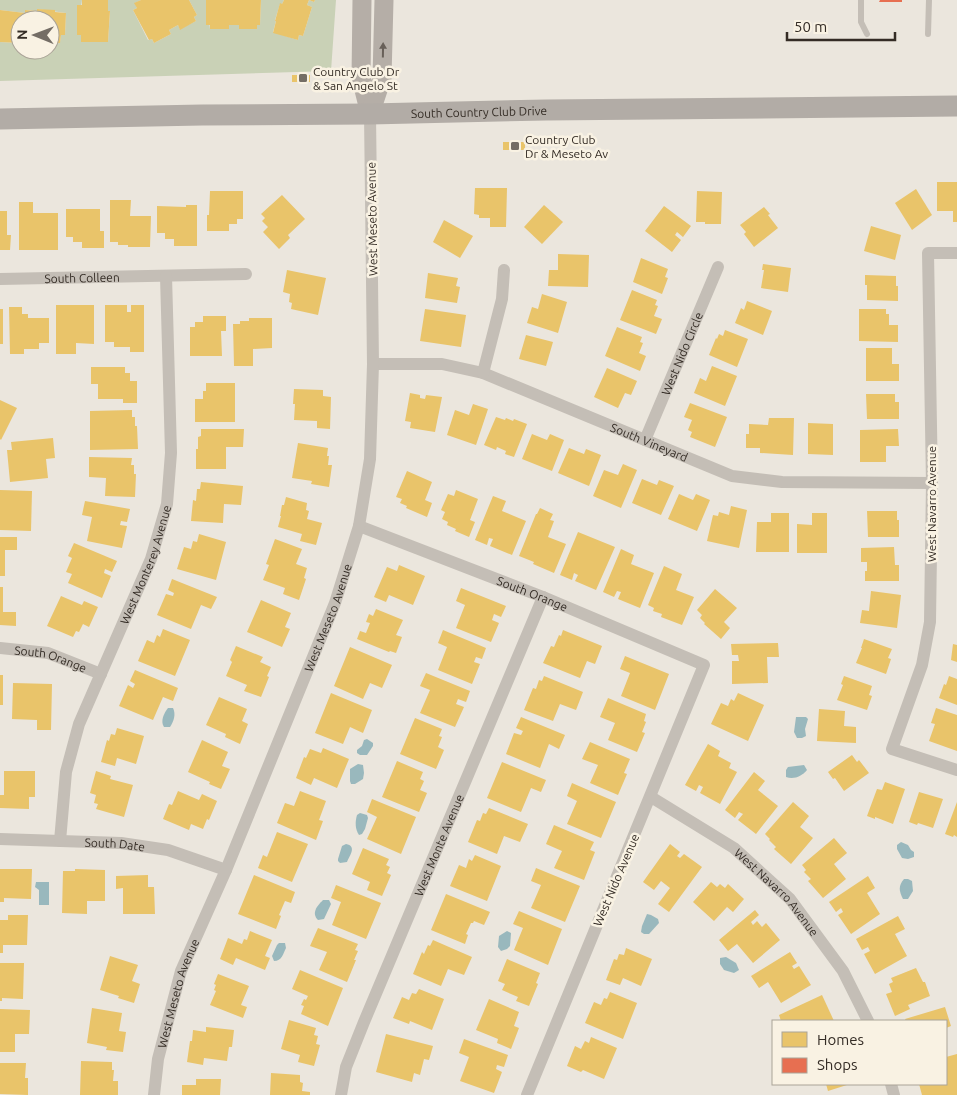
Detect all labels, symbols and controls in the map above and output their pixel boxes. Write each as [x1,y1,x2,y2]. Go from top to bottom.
north arrow [10,10,60,60]
scale bar [787,10,894,42]
text: 50 m [794,18,827,35]
text: N [14,29,30,40]
one-way arrow [379,41,387,57]
place label: Country Club Dr & San Angelo St [313,65,400,92]
marker: Country Club Dr & San Angelo St [297,72,309,84]
street label: South Country Club Drive [411,103,547,120]
place label: Country Club Dr & Meseto Av [525,133,608,160]
marker: Country Club Dr & Meseto Av [509,140,521,152]
street label: West Meseto Avenue [365,162,379,276]
street label: South Colleen [44,270,120,285]
street label: West Nido Circle [658,310,705,397]
street label: South Vineyard [609,420,690,464]
street label: West Navarro Avenue [925,446,938,562]
street label: West Monterey Avenue [117,503,173,626]
street label: West Meseto Avenue [301,562,353,673]
street label: South Orange [495,573,570,613]
street label: South Orange [14,643,89,674]
street label: West Monte Avenue [411,792,466,898]
street label: West Nido Avenue [591,832,641,928]
street label: South Date [84,835,146,853]
street label: West Navarro Avenue [732,845,821,938]
street label: West Meseto Avenue [155,937,201,1049]
legend [772,1020,947,1085]
text: Homes [817,1031,864,1048]
text: Shops [817,1056,858,1073]

